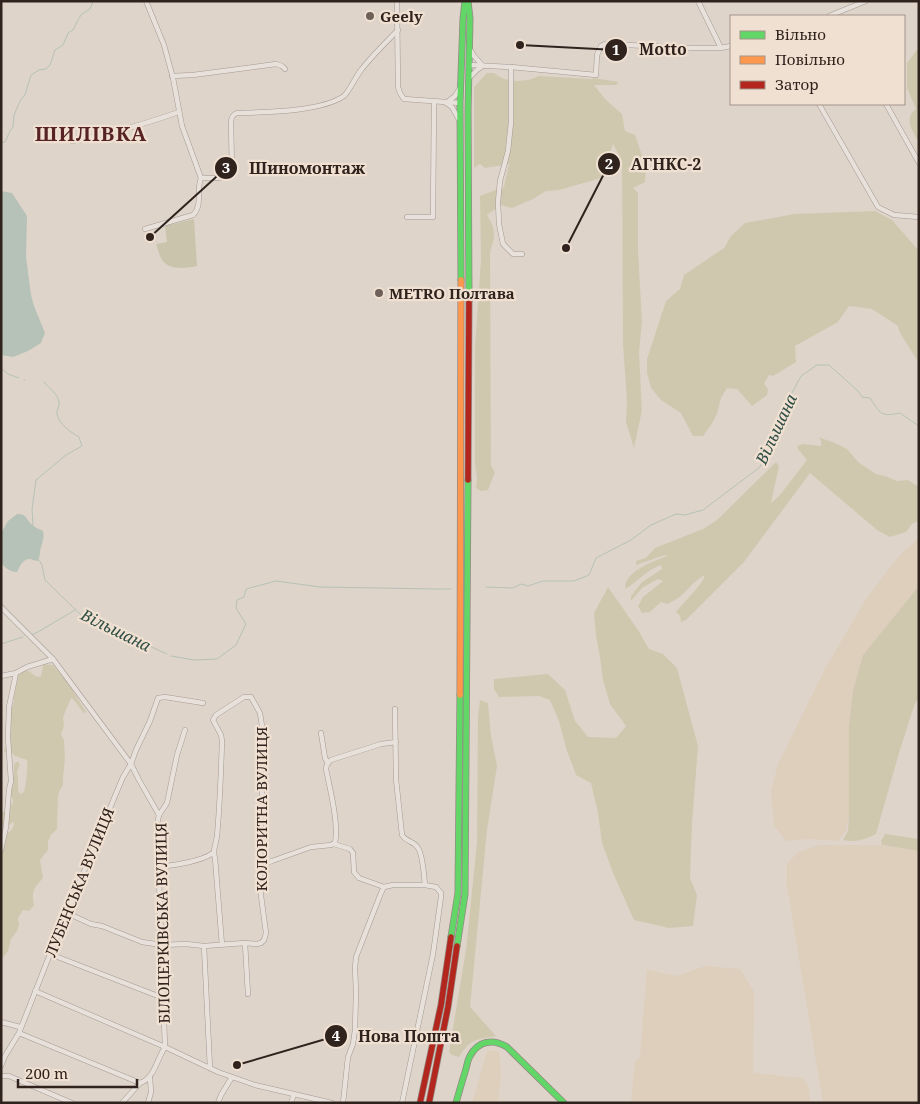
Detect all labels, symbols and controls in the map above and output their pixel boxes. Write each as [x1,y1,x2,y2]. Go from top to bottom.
place label: Geely [380,6,423,26]
marker: Geely [364,10,376,22]
legend [730,15,905,105]
text: Вільно [775,24,826,44]
callout: Motto [604,34,697,65]
text: Motto [639,38,687,60]
text: 1 [612,39,620,59]
text: Повільно [775,49,845,69]
text: Затор [775,74,819,94]
district label: ШИЛІВКА [35,120,147,147]
callout: АГНКС-2 [596,149,712,180]
callout: Шиномонтаж [213,152,375,183]
text: 2 [605,153,613,173]
text: АГНКС-2 [631,153,701,175]
text: 3 [222,157,230,177]
text: Шиномонтаж [249,157,366,179]
place label: METRO Полтава [389,283,515,303]
marker: METRO Полтава [373,287,385,299]
water label: Вільшана [750,390,802,469]
water label: Вільшана [76,603,155,656]
street label: КОЛОРИТНА ВУЛИЦЯ [251,726,271,892]
street label: ЛУБЕНСЬКА ВУЛИЦЯ [40,804,118,960]
street label: БІЛОЦЕРКІВСЬКА ВУЛИЦЯ [150,822,174,1024]
callout: Нова Пошта [323,1021,470,1052]
text: 4 [332,1025,341,1045]
text: Нова Пошта [358,1025,460,1047]
scale bar [18,1056,136,1088]
text: 200 m [25,1063,68,1083]

